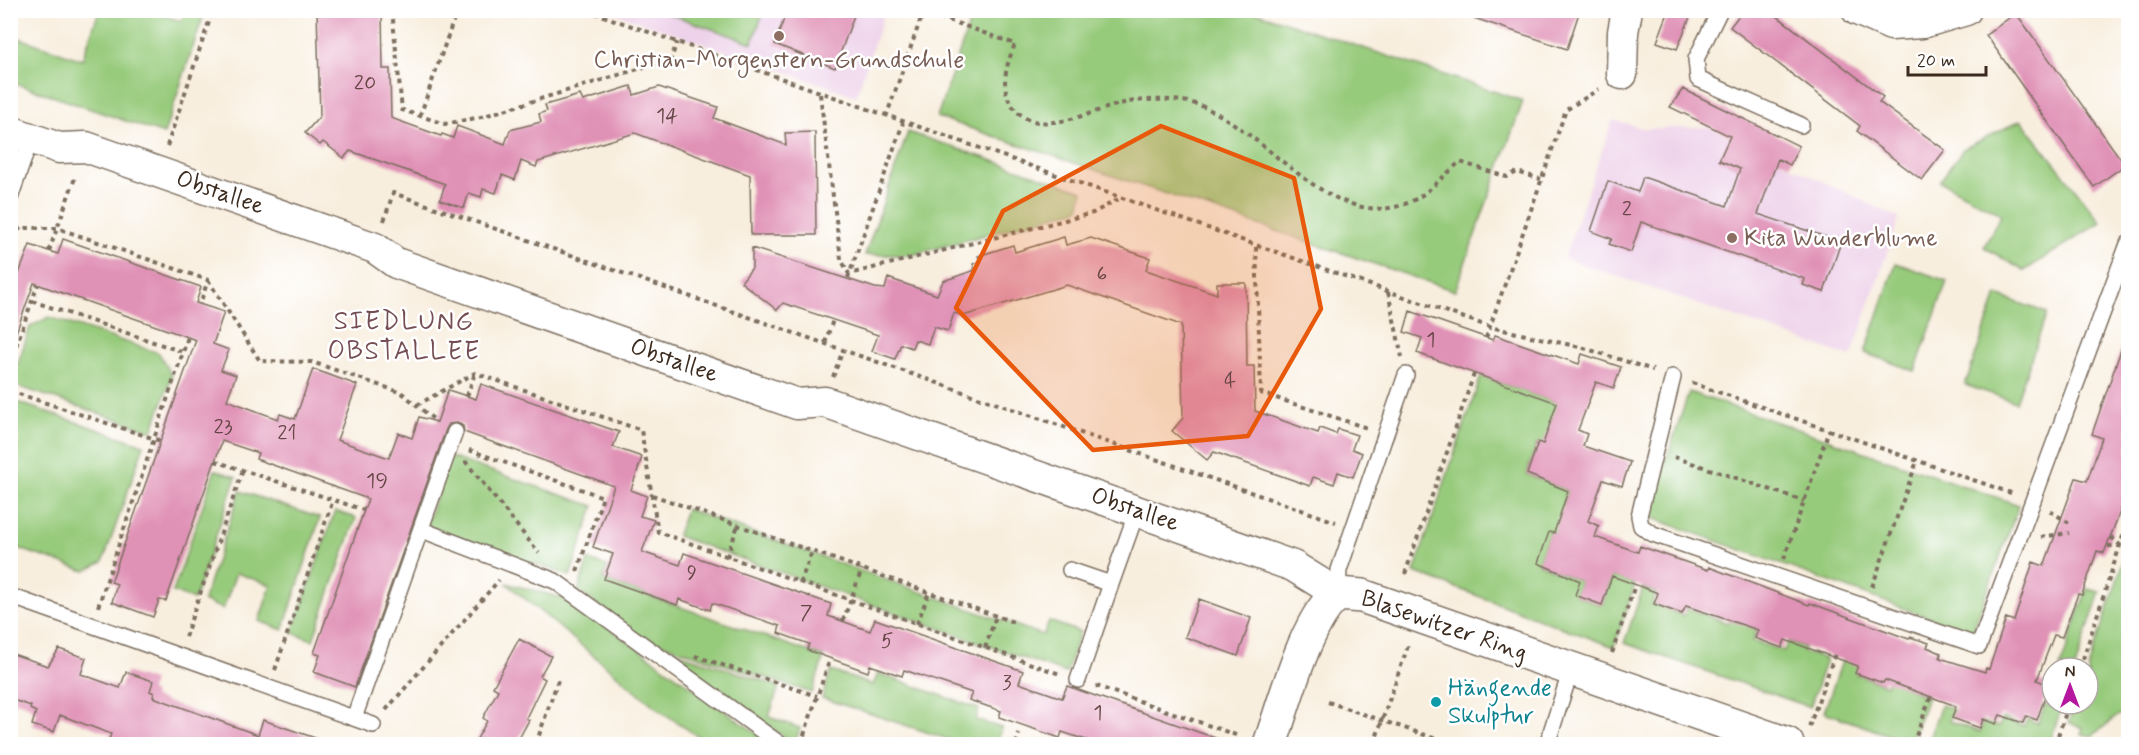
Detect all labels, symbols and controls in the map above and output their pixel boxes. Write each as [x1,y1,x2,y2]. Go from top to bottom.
marker: Christian-Morgenstern-Grundschule [772,29,786,43]
scale bar [1908,39,1986,77]
place label: Christian-Morgenstern-Grundschule [594,45,964,78]
text: 20 m [1917,49,1955,73]
house number: 20 [354,69,376,97]
house number: 14 [656,102,678,130]
street label: Obstallee [172,164,268,222]
house number: 2 [1622,195,1632,223]
place label: Kita Wunderblume [1744,223,1938,254]
marker: Kita Wunderblume [1725,231,1739,245]
house number: 6 [1097,260,1107,288]
district label: SIEDLUNG OBSTALLEE [327,305,481,369]
house number: 1 [1426,326,1436,354]
street label: Obstallee [626,332,722,390]
house number: 4 [1224,367,1236,395]
house number: 23 [213,413,233,441]
house number: 21 [277,419,297,447]
house number: 19 [366,467,388,495]
street label: Obstallee [1087,481,1183,539]
house number: 9 [687,559,697,587]
street label: Blasewitzer Ring [1357,583,1531,669]
house number: 7 [800,599,813,627]
house number: 5 [881,627,893,655]
north arrow [2040,656,2100,716]
text: N [2065,662,2075,683]
house number: 3 [1002,669,1012,697]
place label: Hängende Skulptur [1448,673,1552,732]
marker: Hängende Skulptur [1429,695,1443,709]
house number: 1 [1093,699,1103,727]

